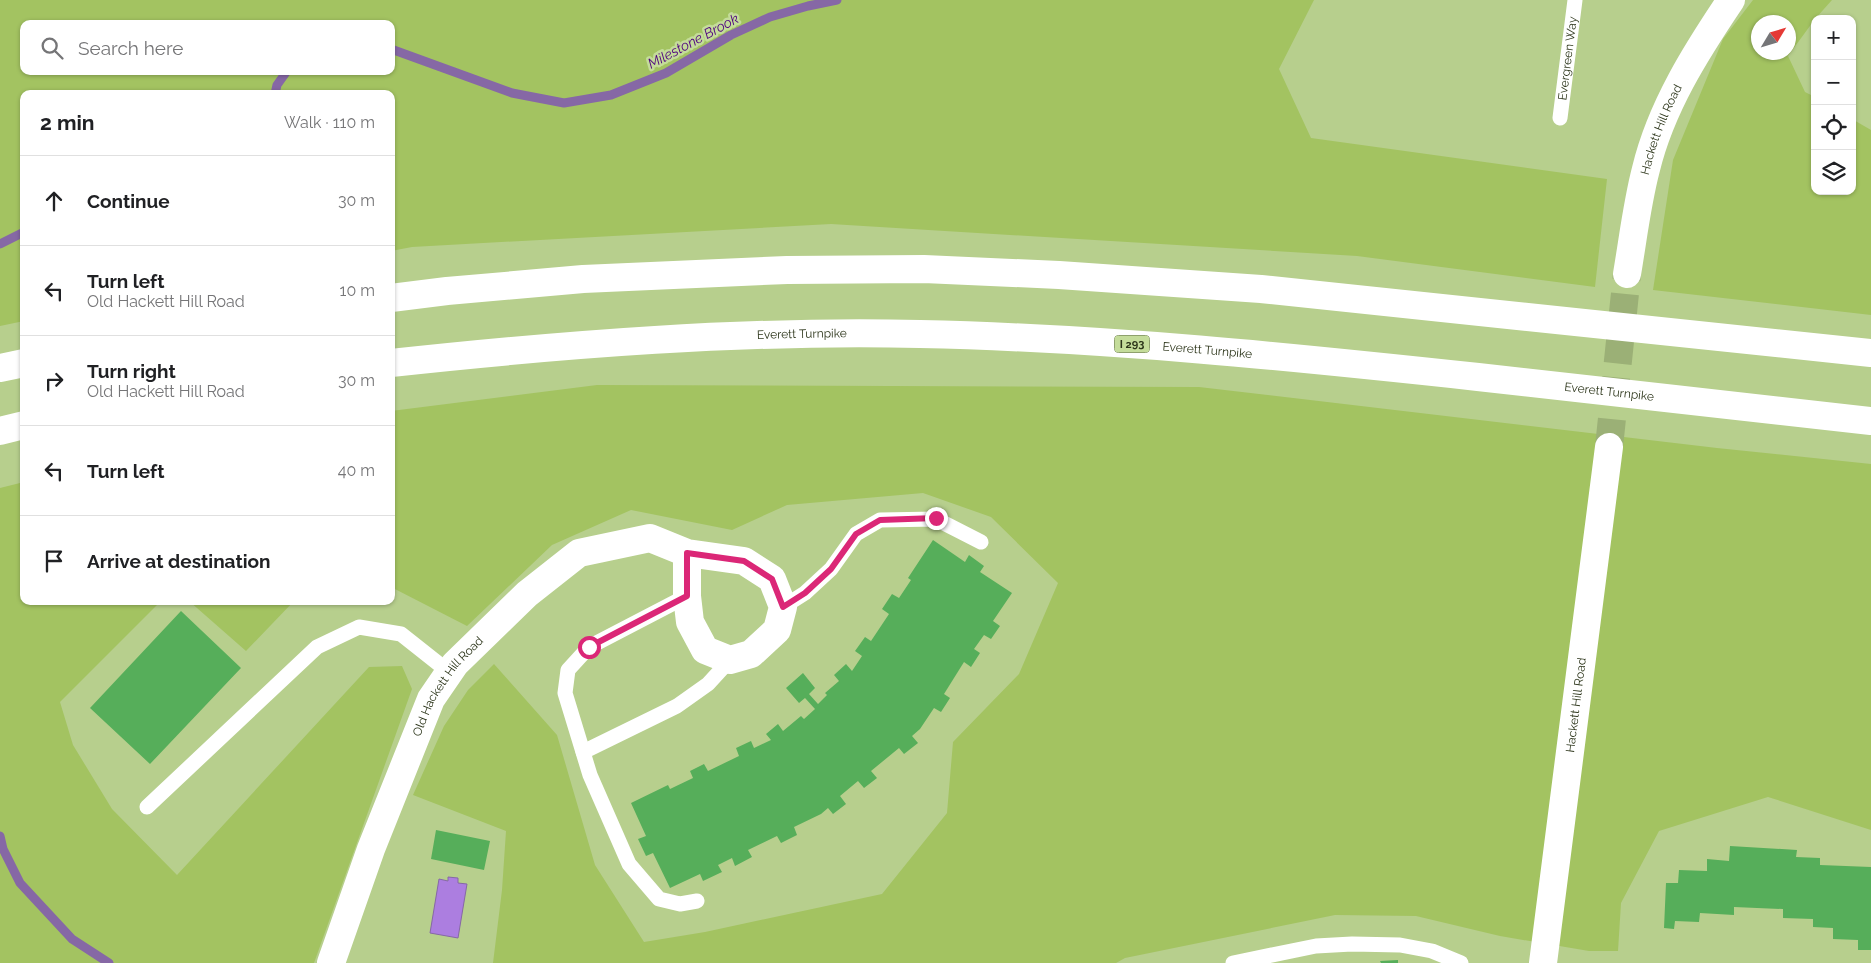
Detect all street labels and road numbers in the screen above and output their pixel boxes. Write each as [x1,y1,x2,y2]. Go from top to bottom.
street label: Evergreen Way [1555,15,1580,101]
street label: Hackett Hill Road [1638,82,1685,176]
street label: Everett Turnpike [757,326,847,342]
road number: I 293 [1114,336,1150,352]
street label: Everett Turnpike [1162,340,1253,361]
street label: Everett Turnpike [1564,380,1655,404]
street label: Old Hackett Hill Road [410,634,486,738]
street label: Hackett Hill Road [1563,657,1589,753]

